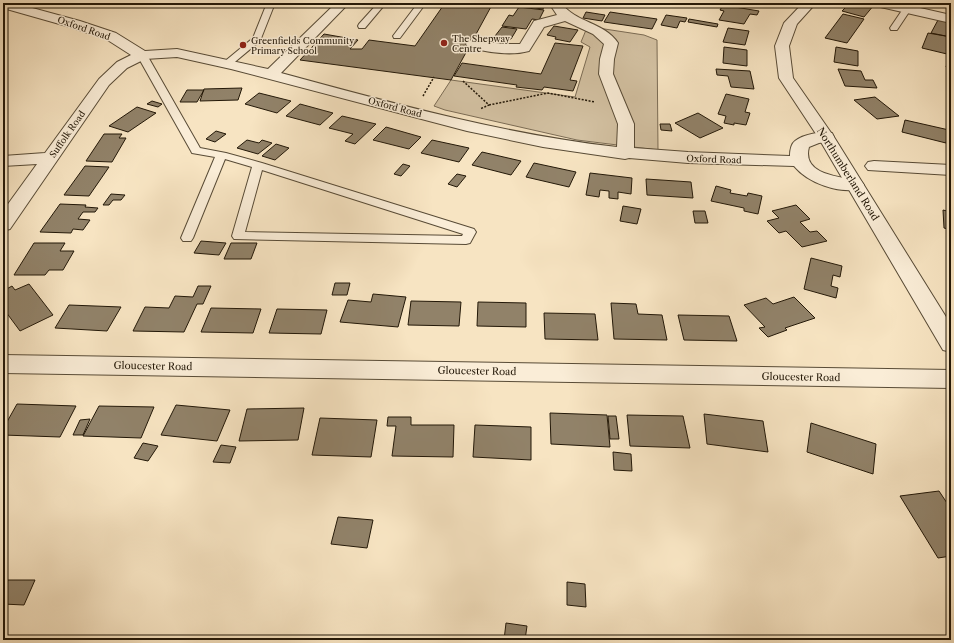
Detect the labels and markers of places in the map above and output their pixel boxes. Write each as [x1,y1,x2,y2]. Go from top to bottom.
place label: The Shepway Centre [452,33,511,54]
place label: Greenfields Community Primary School [251,35,355,56]
marker: The Shepway Centre [439,38,449,48]
marker: Greenfields Community Primary School [238,40,248,50]

